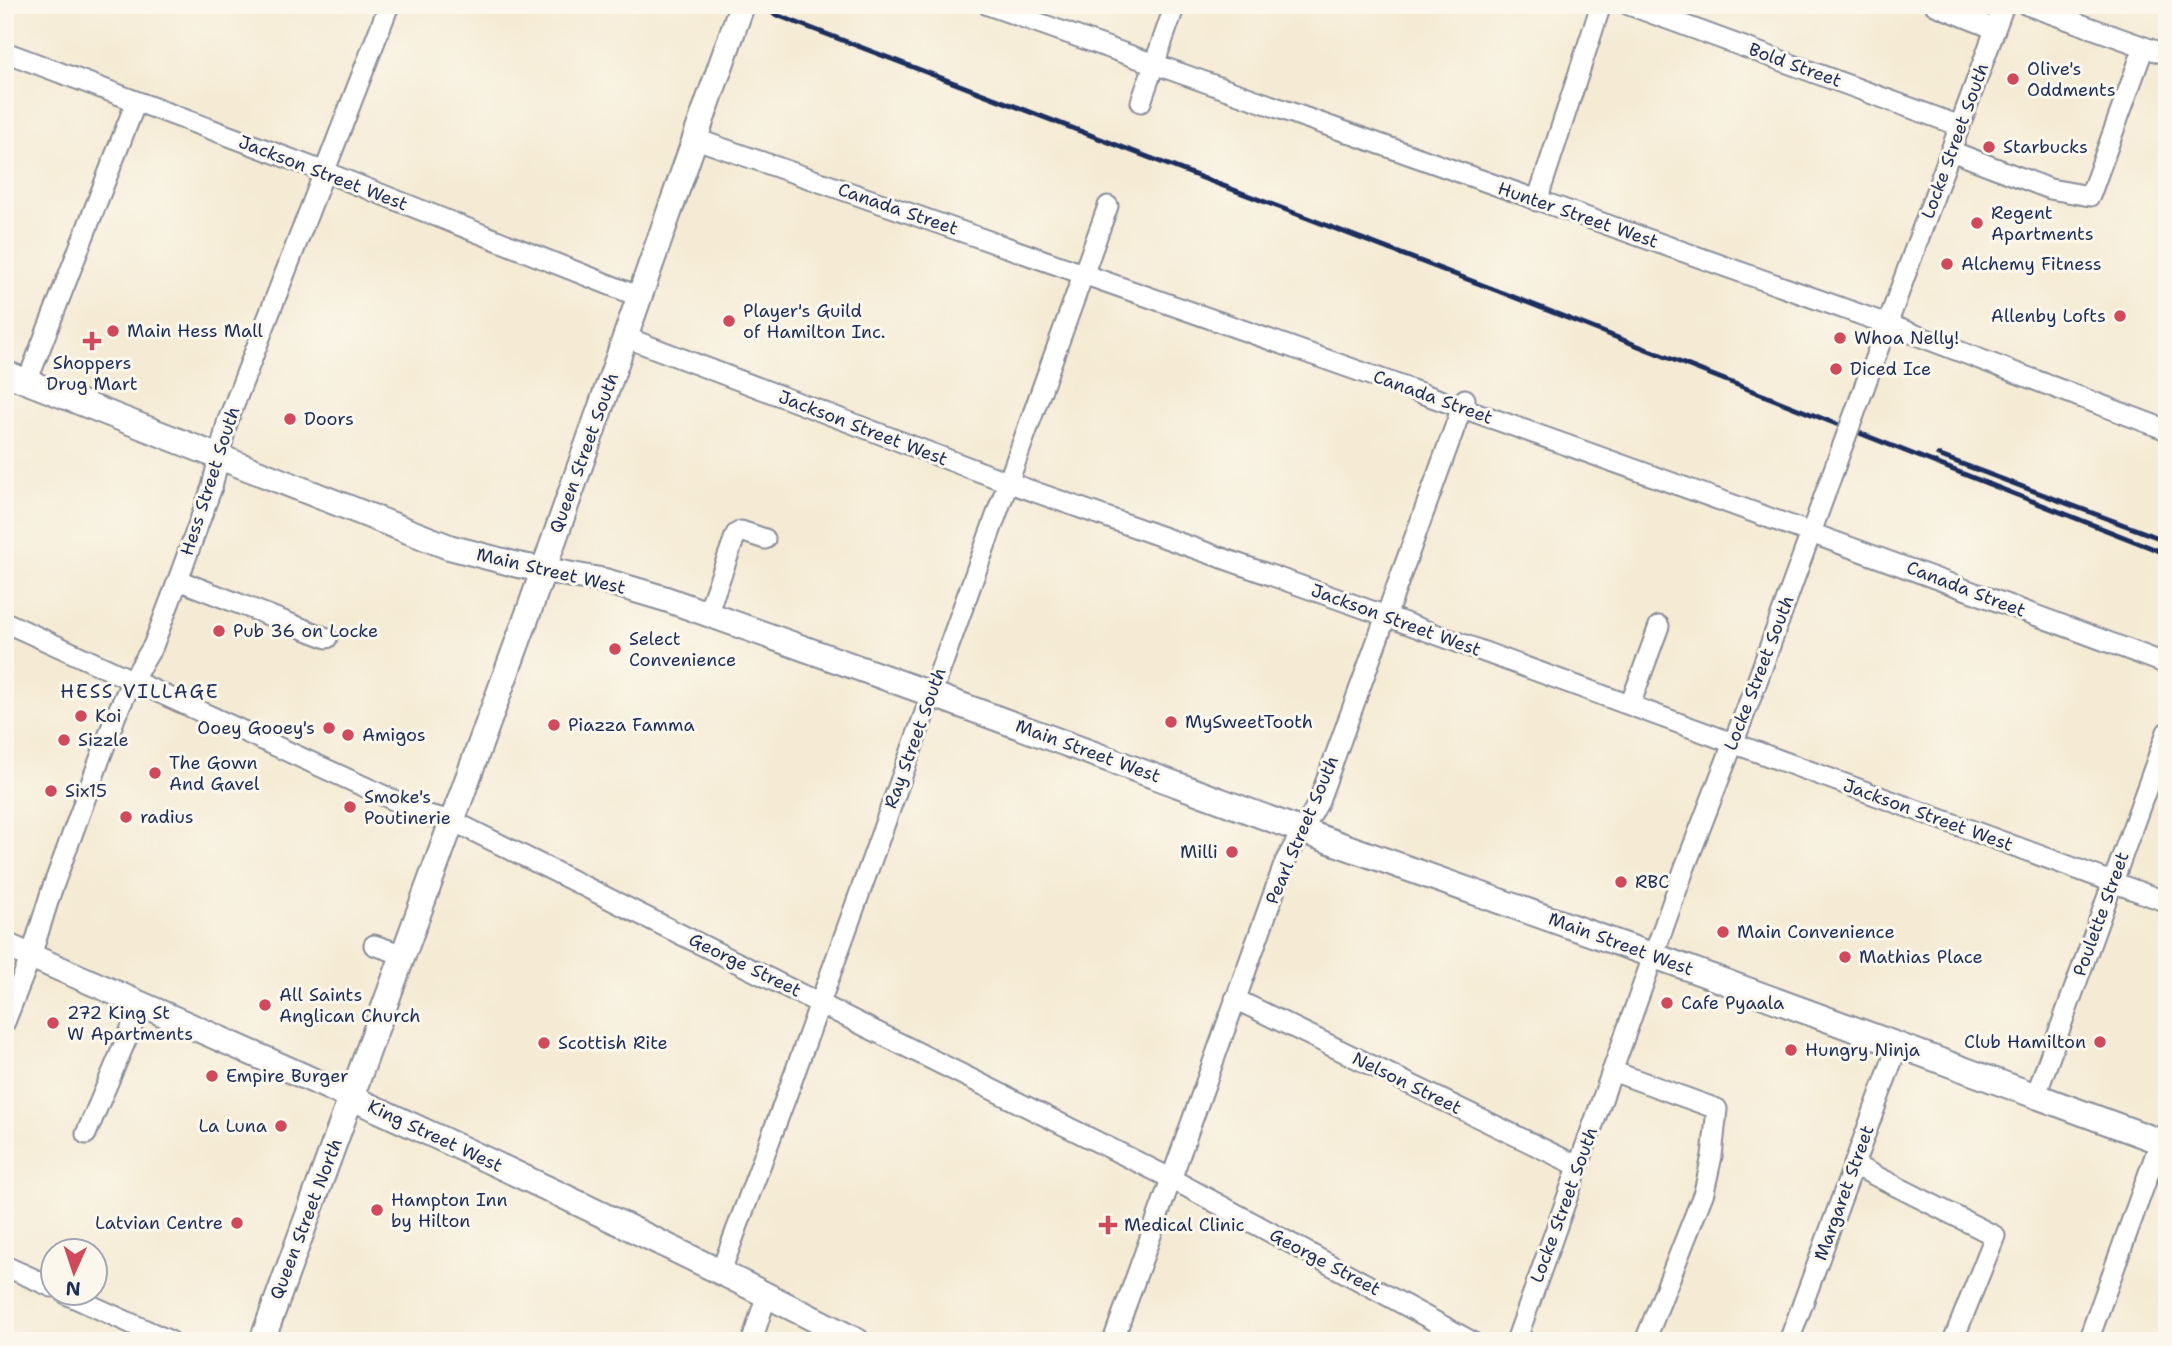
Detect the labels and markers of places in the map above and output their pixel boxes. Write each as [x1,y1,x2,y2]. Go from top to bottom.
place label: Olive's Oddments [2027,57,2116,102]
marker: Olive's Oddments [2005,71,2021,87]
place label: Starbucks [2003,135,2088,159]
marker: Starbucks [1981,139,1997,155]
place label: Regent Apartments [1991,201,2094,246]
marker: Regent Apartments [1969,215,1985,231]
place label: Alchemy Fitness [1961,252,2102,276]
marker: Alchemy Fitness [1939,256,1955,272]
place label: Player's Guild of Hamilton Inc. [743,299,885,344]
place label: Allenby Lofts [1991,304,2106,328]
marker: Allenby Lofts [2112,308,2128,324]
marker: Player's Guild of Hamilton Inc. [721,313,737,329]
place label: Main Hess Mall [127,319,264,343]
marker: Main Hess Mall [105,323,121,339]
place label: Whoa Nelly! [1854,326,1959,350]
marker: Whoa Nelly! [1832,330,1848,346]
marker: Shoppers Drug Mart [84,333,100,349]
place label: Shoppers Drug Mart [46,351,138,396]
place label: Diced Ice [1850,357,1931,381]
marker: Diced Ice [1828,361,1844,377]
place label: Doors [304,407,354,431]
marker: Doors [282,411,298,427]
place label: Pub 36 on Locke [233,619,378,643]
marker: Pub 36 on Locke [211,623,227,639]
place label: Select Convenience [629,627,736,672]
marker: Select Convenience [607,641,623,657]
place label: Koi [95,704,122,728]
marker: Koi [73,708,89,724]
place label: MySweetTooth [1185,710,1313,734]
place label: Piazza Famma [568,713,695,737]
marker: MySweetTooth [1163,714,1179,730]
place label: Ooey Gooey's [197,716,315,740]
marker: Piazza Famma [546,717,562,733]
marker: Ooey Gooey's [321,720,337,736]
place label: Amigos [362,723,426,747]
marker: Amigos [340,727,356,743]
place label: Sizzle [78,728,129,752]
marker: Sizzle [56,732,72,748]
place label: The Gown And Gavel [169,751,260,796]
marker: The Gown And Gavel [147,765,163,781]
place label: Six15 [65,779,107,803]
marker: Six15 [43,783,59,799]
place label: Smoke's Poutinerie [364,785,451,830]
marker: Smoke's Poutinerie [342,799,358,815]
place label: radius [140,805,194,829]
marker: radius [118,809,134,825]
place label: Milli [1180,840,1218,864]
marker: Milli [1224,844,1240,860]
place label: RBC [1635,870,1669,894]
marker: RBC [1613,874,1629,890]
place label: Main Convenience [1737,920,1895,944]
marker: Main Convenience [1715,924,1731,940]
place label: Mathias Place [1859,945,1983,969]
marker: Mathias Place [1837,949,1853,965]
place label: All Saints Anglican Church [279,983,421,1028]
place label: Cafe Pyaala [1681,991,1784,1015]
marker: Cafe Pyaala [1659,995,1675,1011]
marker: All Saints Anglican Church [257,997,273,1013]
place label: 272 King St W Apartments [67,1001,193,1046]
marker: 272 King St W Apartments [45,1015,61,1031]
place label: Club Hamilton [1964,1030,2086,1054]
place label: Scottish Rite [558,1031,668,1055]
marker: Club Hamilton [2092,1034,2108,1050]
marker: Scottish Rite [536,1035,552,1051]
place label: Hungry Ninja [1805,1038,1920,1062]
marker: Hungry Ninja [1783,1042,1799,1058]
place label: Empire Burger [226,1064,349,1088]
marker: Empire Burger [204,1068,220,1084]
place label: La Luna [198,1114,267,1138]
marker: La Luna [273,1118,289,1134]
place label: Hampton Inn by Hilton [391,1188,508,1233]
marker: Hampton Inn by Hilton [369,1202,385,1218]
place label: Latvian Centre [95,1211,223,1235]
place label: Medical Clinic [1124,1213,1245,1237]
marker: Latvian Centre [229,1215,245,1231]
marker: Medical Clinic [1098,1215,1118,1235]

